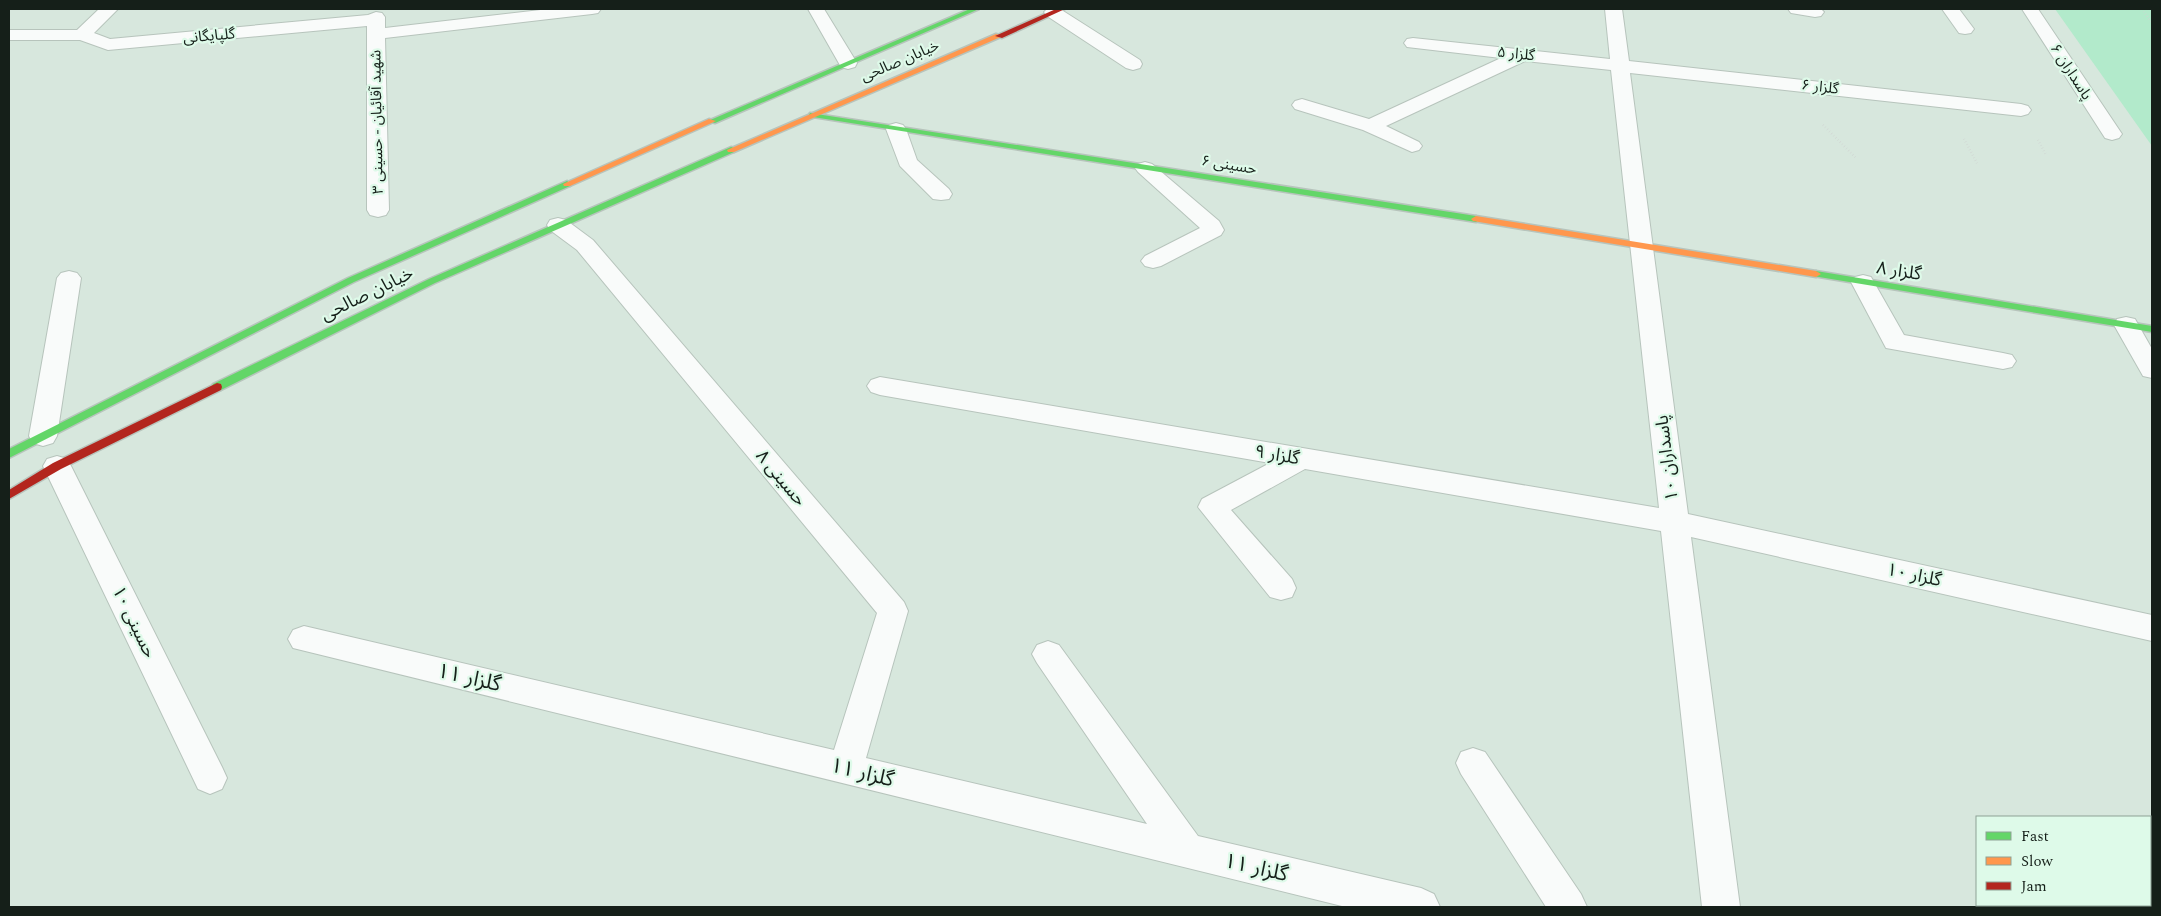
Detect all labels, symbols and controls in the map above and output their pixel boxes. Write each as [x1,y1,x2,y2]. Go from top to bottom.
street label: گلپایگانی [182,22,237,50]
street label: خیابان صالحی [857,34,943,88]
street label: پاسداران ۶ [2044,39,2098,105]
street label: گلزار ۵ [1496,41,1537,67]
street label: شهید آقائیان - حسینی ۳ [364,49,390,194]
street label: گلزار ۶ [1800,73,1841,101]
street label: حسینی ۶ [1200,149,1258,181]
street label: گلزار ۸ [1875,254,1924,288]
street label: خيابان صالحی [316,260,418,328]
street label: پاسداران ١٠ [1648,413,1686,503]
street label: گلزار ٩ [1252,438,1302,472]
street label: حسینی ۸ [749,444,813,512]
street label: گلزار ۱۰ [1884,556,1945,594]
street label: حسینی ۱۰ [105,581,163,663]
street label: گلزار ١١ [434,655,504,701]
street label: گلزار ١١ [827,750,898,796]
legend [1976,816,2151,906]
text: Fast [2021,825,2049,848]
street label: گلزار ١١ [1221,845,1291,891]
text: Slow [2021,850,2053,873]
text: Jam [2021,875,2047,898]

